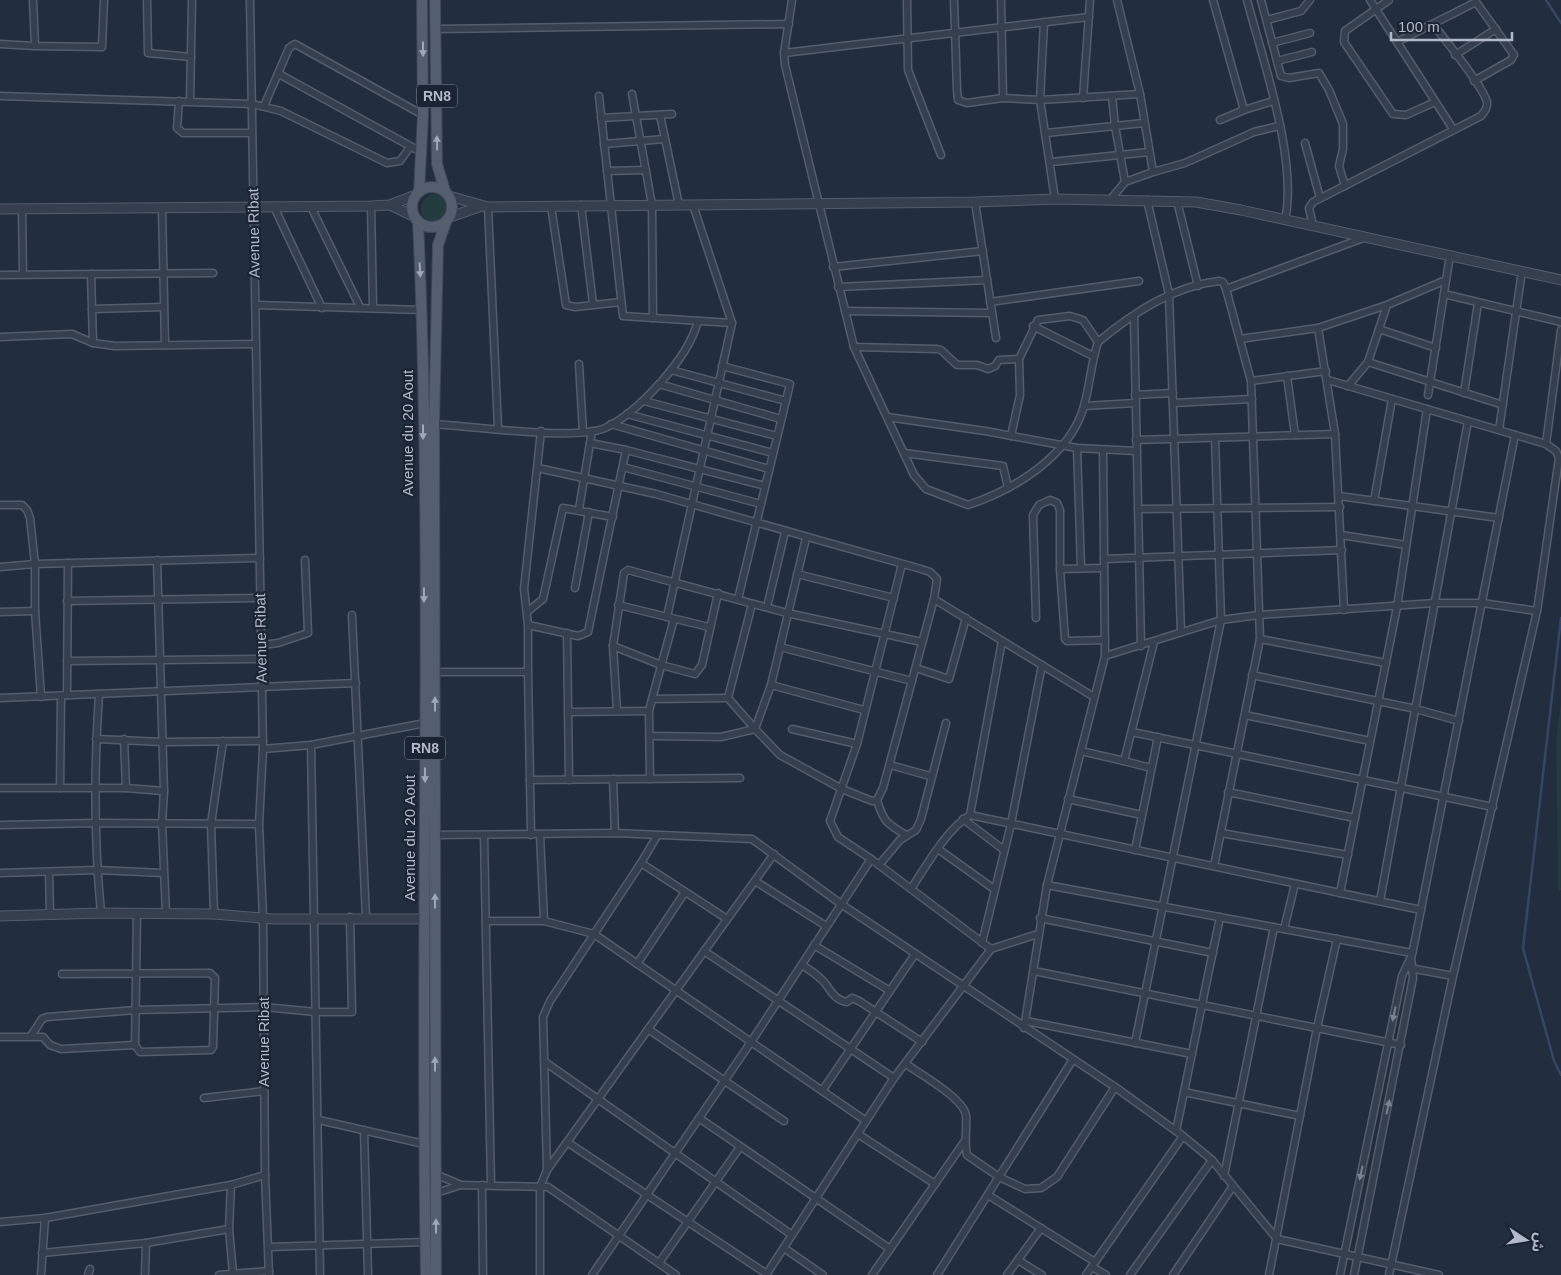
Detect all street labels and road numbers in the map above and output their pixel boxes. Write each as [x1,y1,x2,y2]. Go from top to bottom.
road number: RN8 [417,84,457,108]
street label: Avenue Ribat [244,187,263,278]
street label: Avenue du 20 Aout [399,369,416,496]
street label: Avenue Ribat [251,592,270,683]
road number: RN8 [405,736,445,760]
street label: Avenue du 20 Aout [401,774,418,901]
street label: Avenue Ribat [255,996,272,1087]

